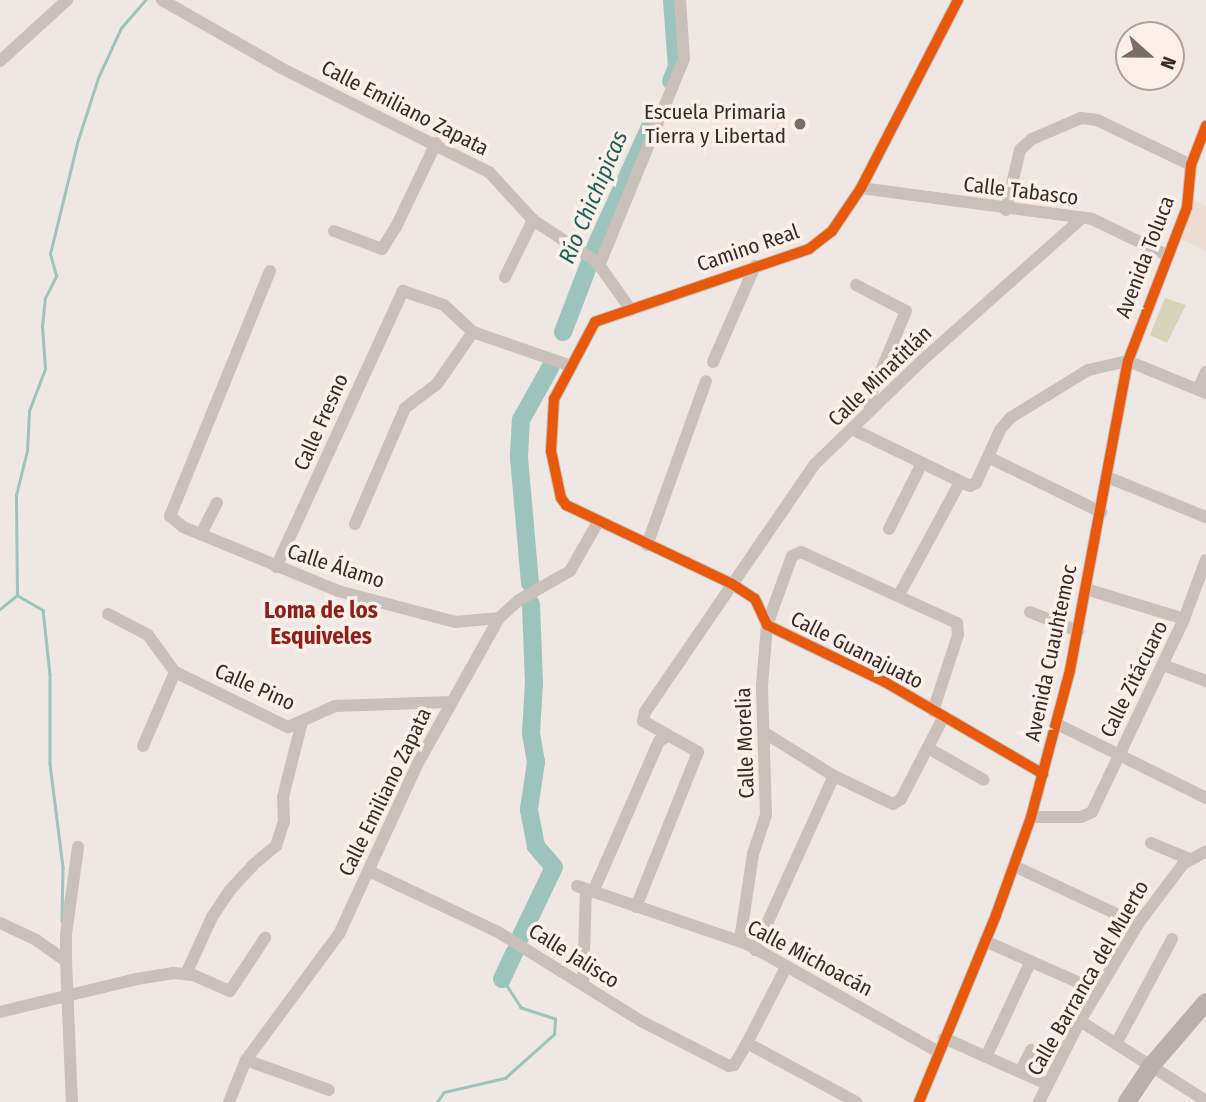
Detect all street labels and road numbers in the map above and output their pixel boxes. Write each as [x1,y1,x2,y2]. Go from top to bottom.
street label: Calle Emiliano Zapata [317,55,493,161]
street label: Calle Tabasco [962,171,1080,211]
street label: Avenida Toluca [1110,192,1180,322]
street label: Camino Real [694,219,802,277]
street label: Calle Minatitlán [823,320,937,432]
street label: Calle Fresno [288,370,354,474]
street label: Calle Álamo [284,538,388,594]
street label: Avenida Cuauhtemoc [1020,562,1082,744]
street label: Calle Guanajuato [786,606,928,694]
street label: Calle Zitácuaro [1095,616,1173,742]
street label: Calle Pino [211,658,299,716]
street label: Calle Morelia [730,687,760,799]
street label: Calle Emiliano Zapata [333,704,437,880]
street label: Calle Barranca del Muerto [1022,876,1154,1080]
street label: Calle Michoacán [743,914,877,1002]
street label: Calle Jalisco [524,918,624,994]

